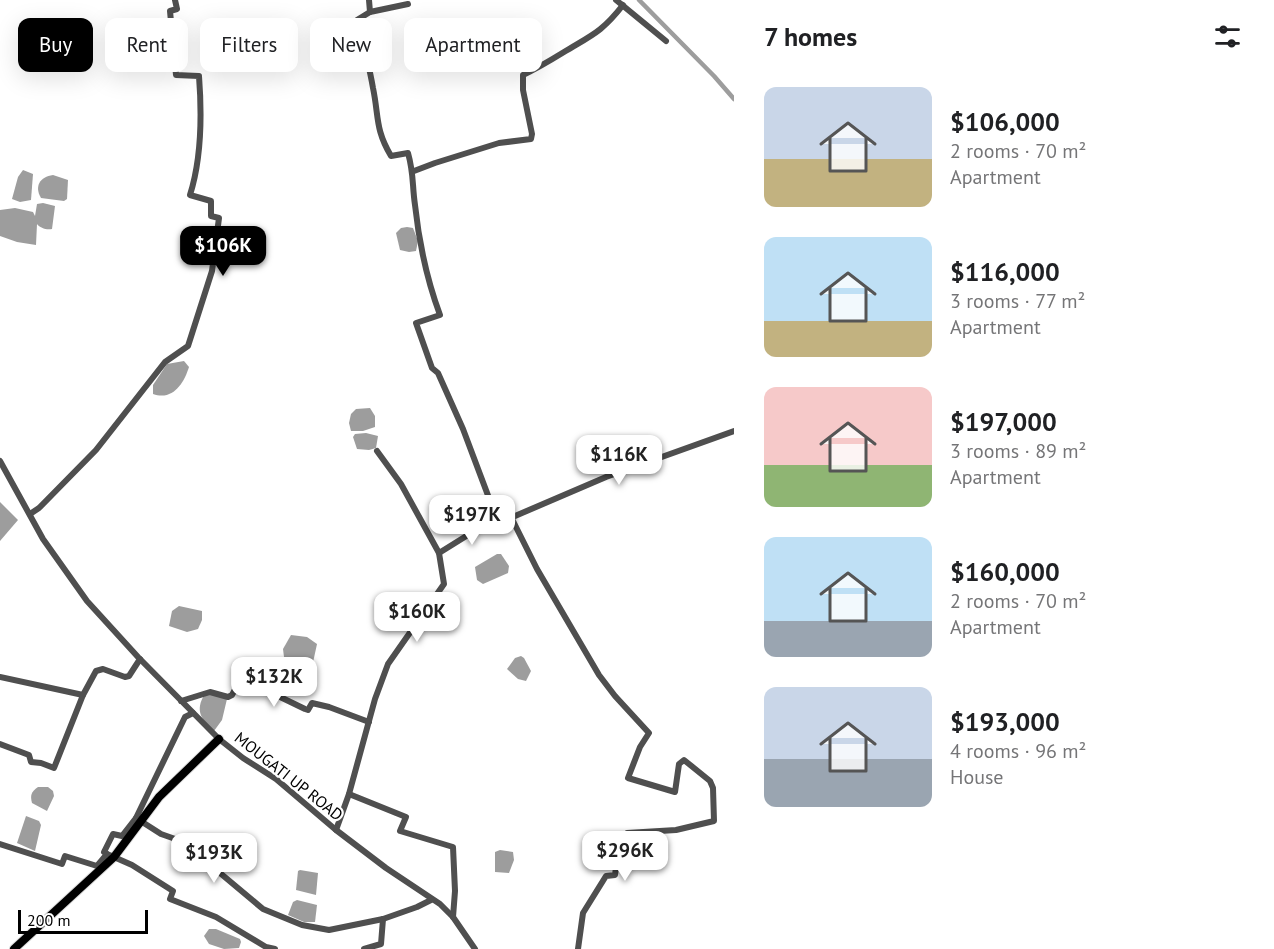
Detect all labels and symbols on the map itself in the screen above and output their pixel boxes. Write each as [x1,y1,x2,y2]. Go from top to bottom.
pin: $106K [181,226,265,277]
pin: $116K [577,435,661,486]
pin: $197K [430,495,514,546]
pin: $160K [375,592,459,643]
pin: $132K [232,657,316,708]
street label: MOUGATI UP ROAD [231,727,347,825]
pin: $296K [583,831,667,882]
pin: $193K [172,833,256,884]
scale bar [18,907,148,934]

